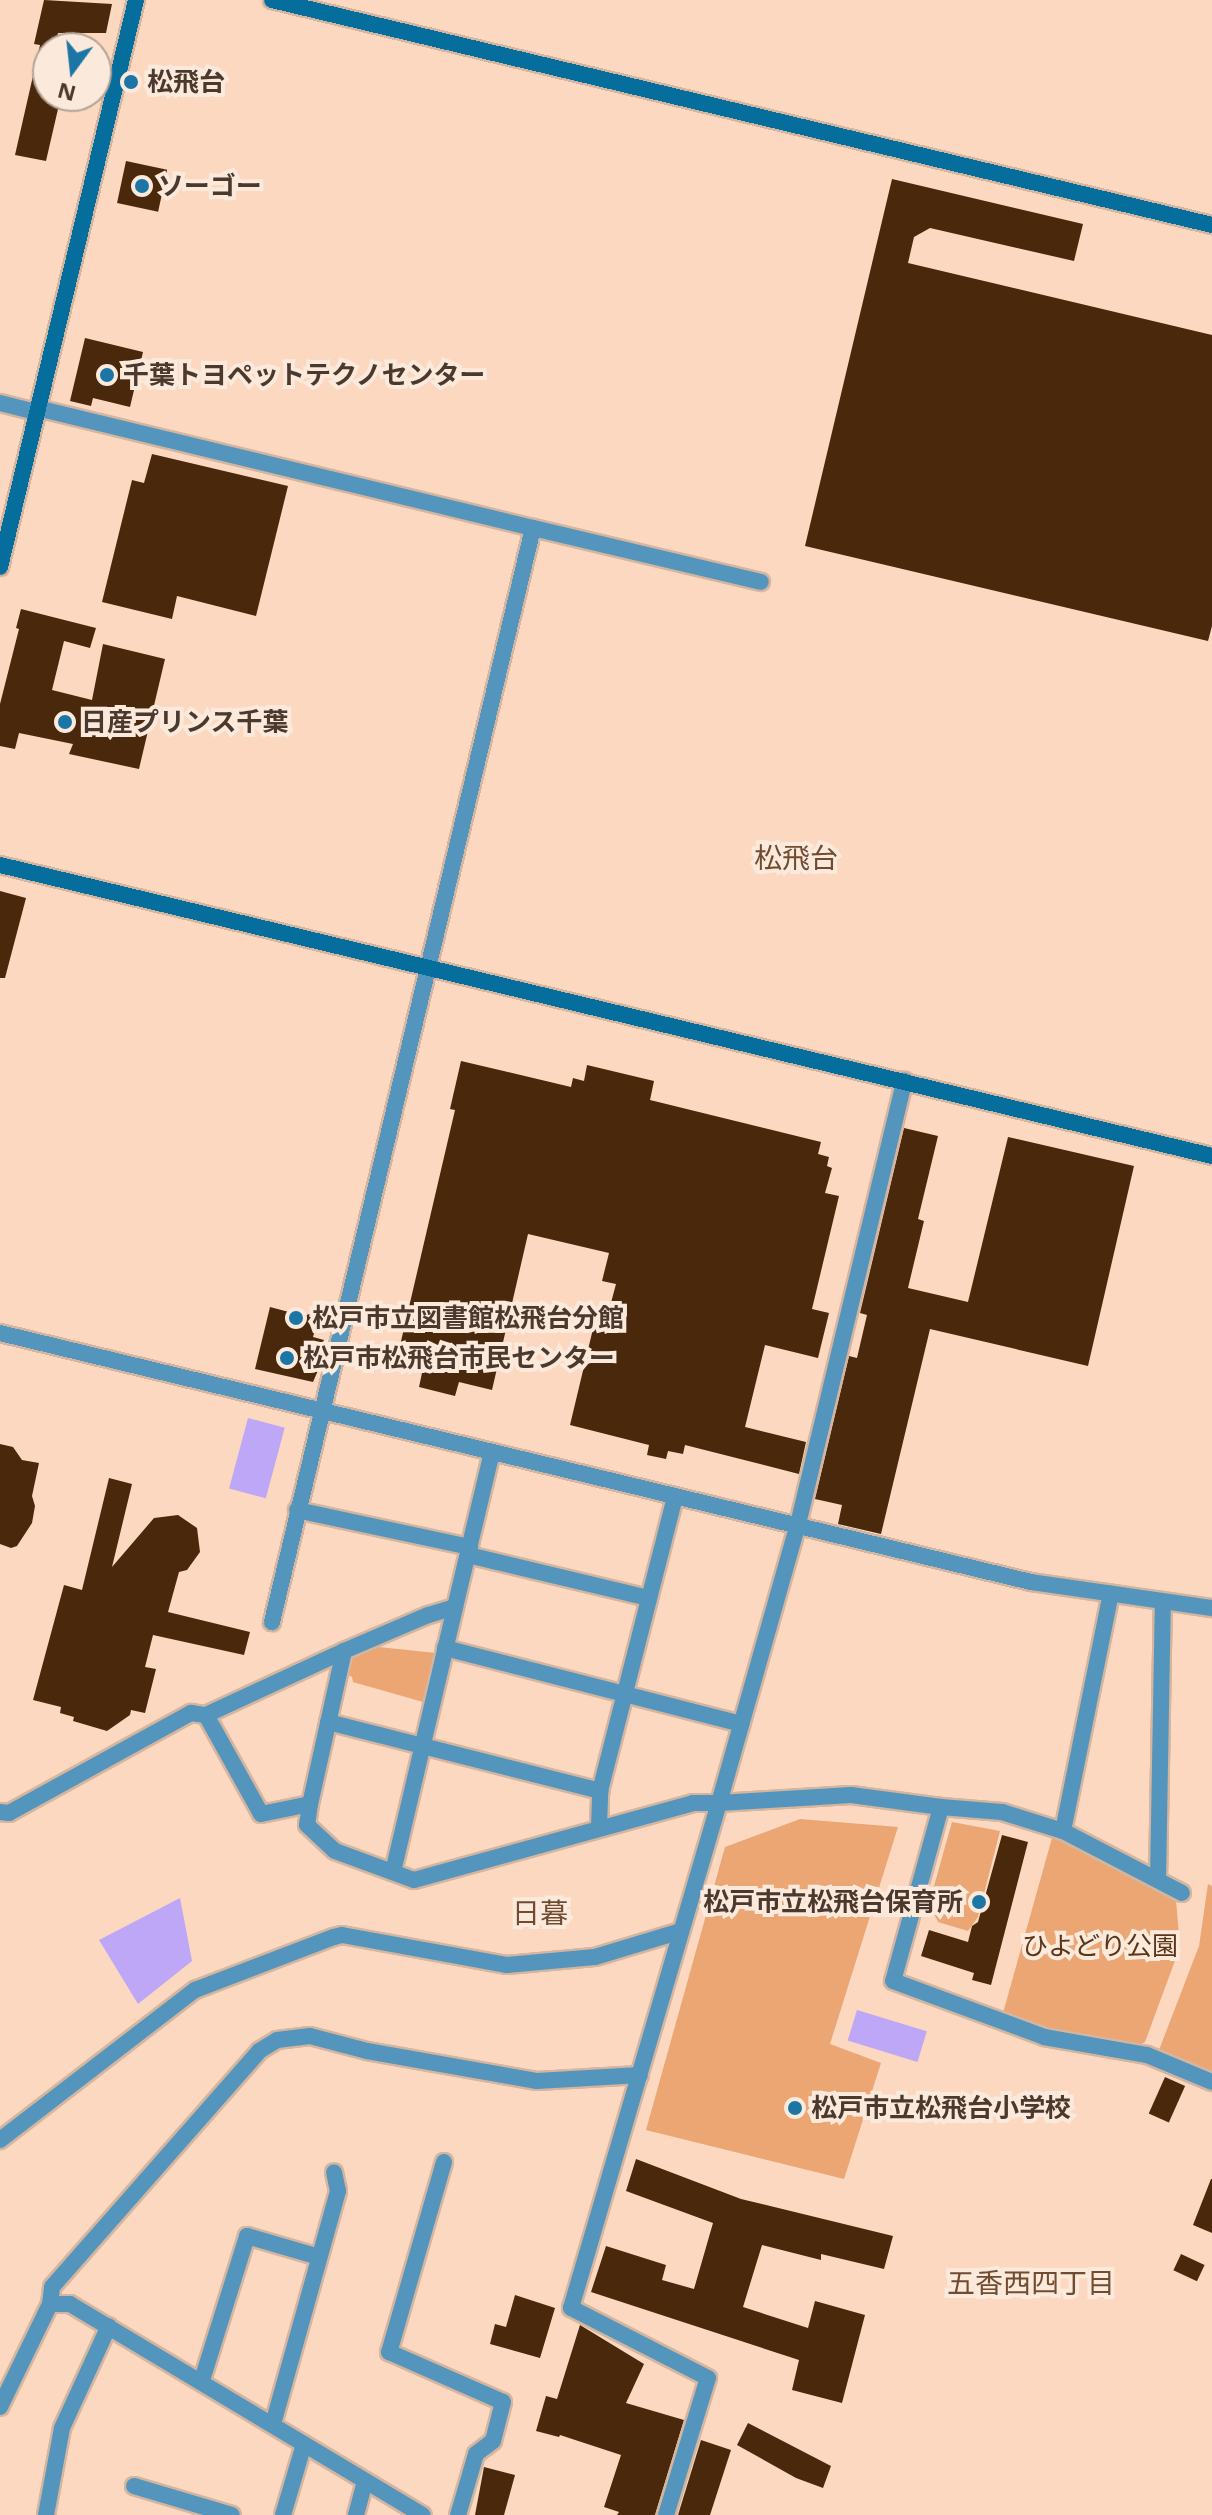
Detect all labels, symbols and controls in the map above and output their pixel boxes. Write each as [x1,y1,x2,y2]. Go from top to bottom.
north arrow [32,32,112,112]
place label: 松飛台 [147,66,225,98]
marker: 松飛台 [122,73,140,91]
text: N [54,76,79,110]
place label: ソーゴー [158,170,262,202]
marker: ソーゴー [133,177,151,195]
place label: 千葉トヨペットテクノセンター [123,359,487,391]
marker: 千葉トヨペットテクノセンター [98,366,116,384]
place label: 日産プリンス千葉 [81,706,289,738]
marker: 日産プリンス千葉 [56,713,74,731]
district label: 松飛台 [754,840,838,874]
place label: 松戸市立図書館松飛台分館 [312,1302,624,1334]
marker: 松戸市立図書館松飛台分館 [287,1309,305,1327]
place label: 松戸市松飛台市民センター [303,1342,615,1374]
marker: 松戸市松飛台市民センター [278,1349,296,1367]
place label: 松戸市立松飛台保育所 [703,1886,963,1918]
marker: 松戸市立松飛台保育所 [970,1893,988,1911]
district label: 日暮 [512,1895,568,1929]
park label: ひよどり公園 [1022,1930,1178,1962]
place label: 松戸市立松飛台小学校 [811,2092,1071,2124]
marker: 松戸市立松飛台小学校 [786,2099,804,2117]
district label: 五香西四丁目 [947,2265,1115,2299]

